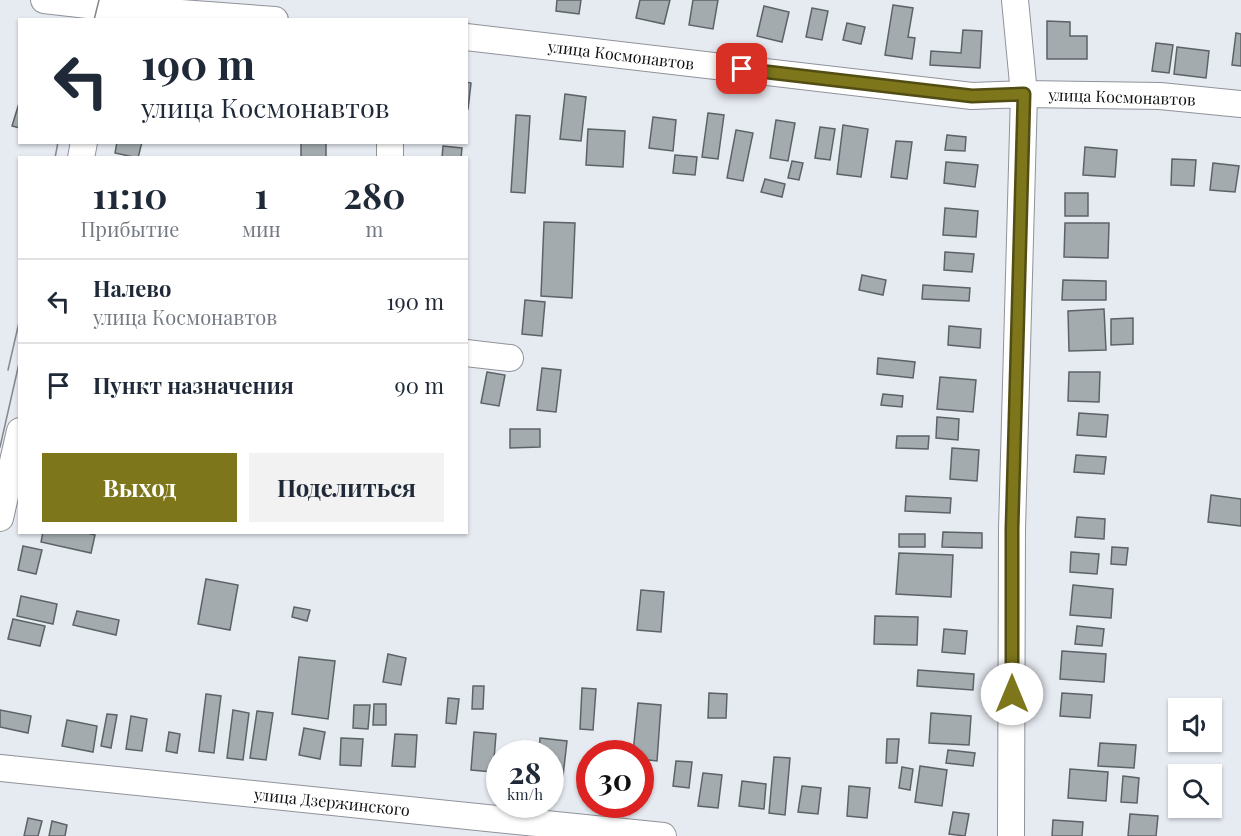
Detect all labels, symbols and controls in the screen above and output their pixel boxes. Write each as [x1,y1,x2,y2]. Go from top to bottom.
text: 190 m [141,35,255,91]
street label: улица Космонавтов [546,35,696,74]
icon: left [42,42,120,120]
pin [716,43,767,94]
icon: arrive [725,52,758,85]
street label: улица Космонавтов [1047,83,1196,110]
text: улица Космонавтов [141,89,390,125]
text: 11:10 [92,170,167,218]
text: 1 [254,170,268,218]
text: 280 [343,170,406,218]
text: Прибытие [80,215,179,242]
text: мин [242,215,281,242]
text: m [366,215,383,242]
text: Налево [93,273,171,303]
icon: left [42,285,75,318]
text: 190 m [386,286,444,316]
text: улица Космонавтов [93,303,277,330]
icon: arrive [42,369,75,402]
text: Пункт назначения [93,370,294,400]
text: 90 m [395,370,444,400]
button: Выход [42,453,237,522]
button: Поделиться [249,453,444,522]
position arrow [980,662,1044,726]
map controls [1168,698,1222,818]
button: sound [1168,698,1222,752]
speed limit sign: 30 [576,740,654,818]
text: 28 [509,752,541,792]
button: search [1168,764,1222,818]
street label: улица Дзержинского [252,783,411,820]
text: km/h [507,784,543,804]

